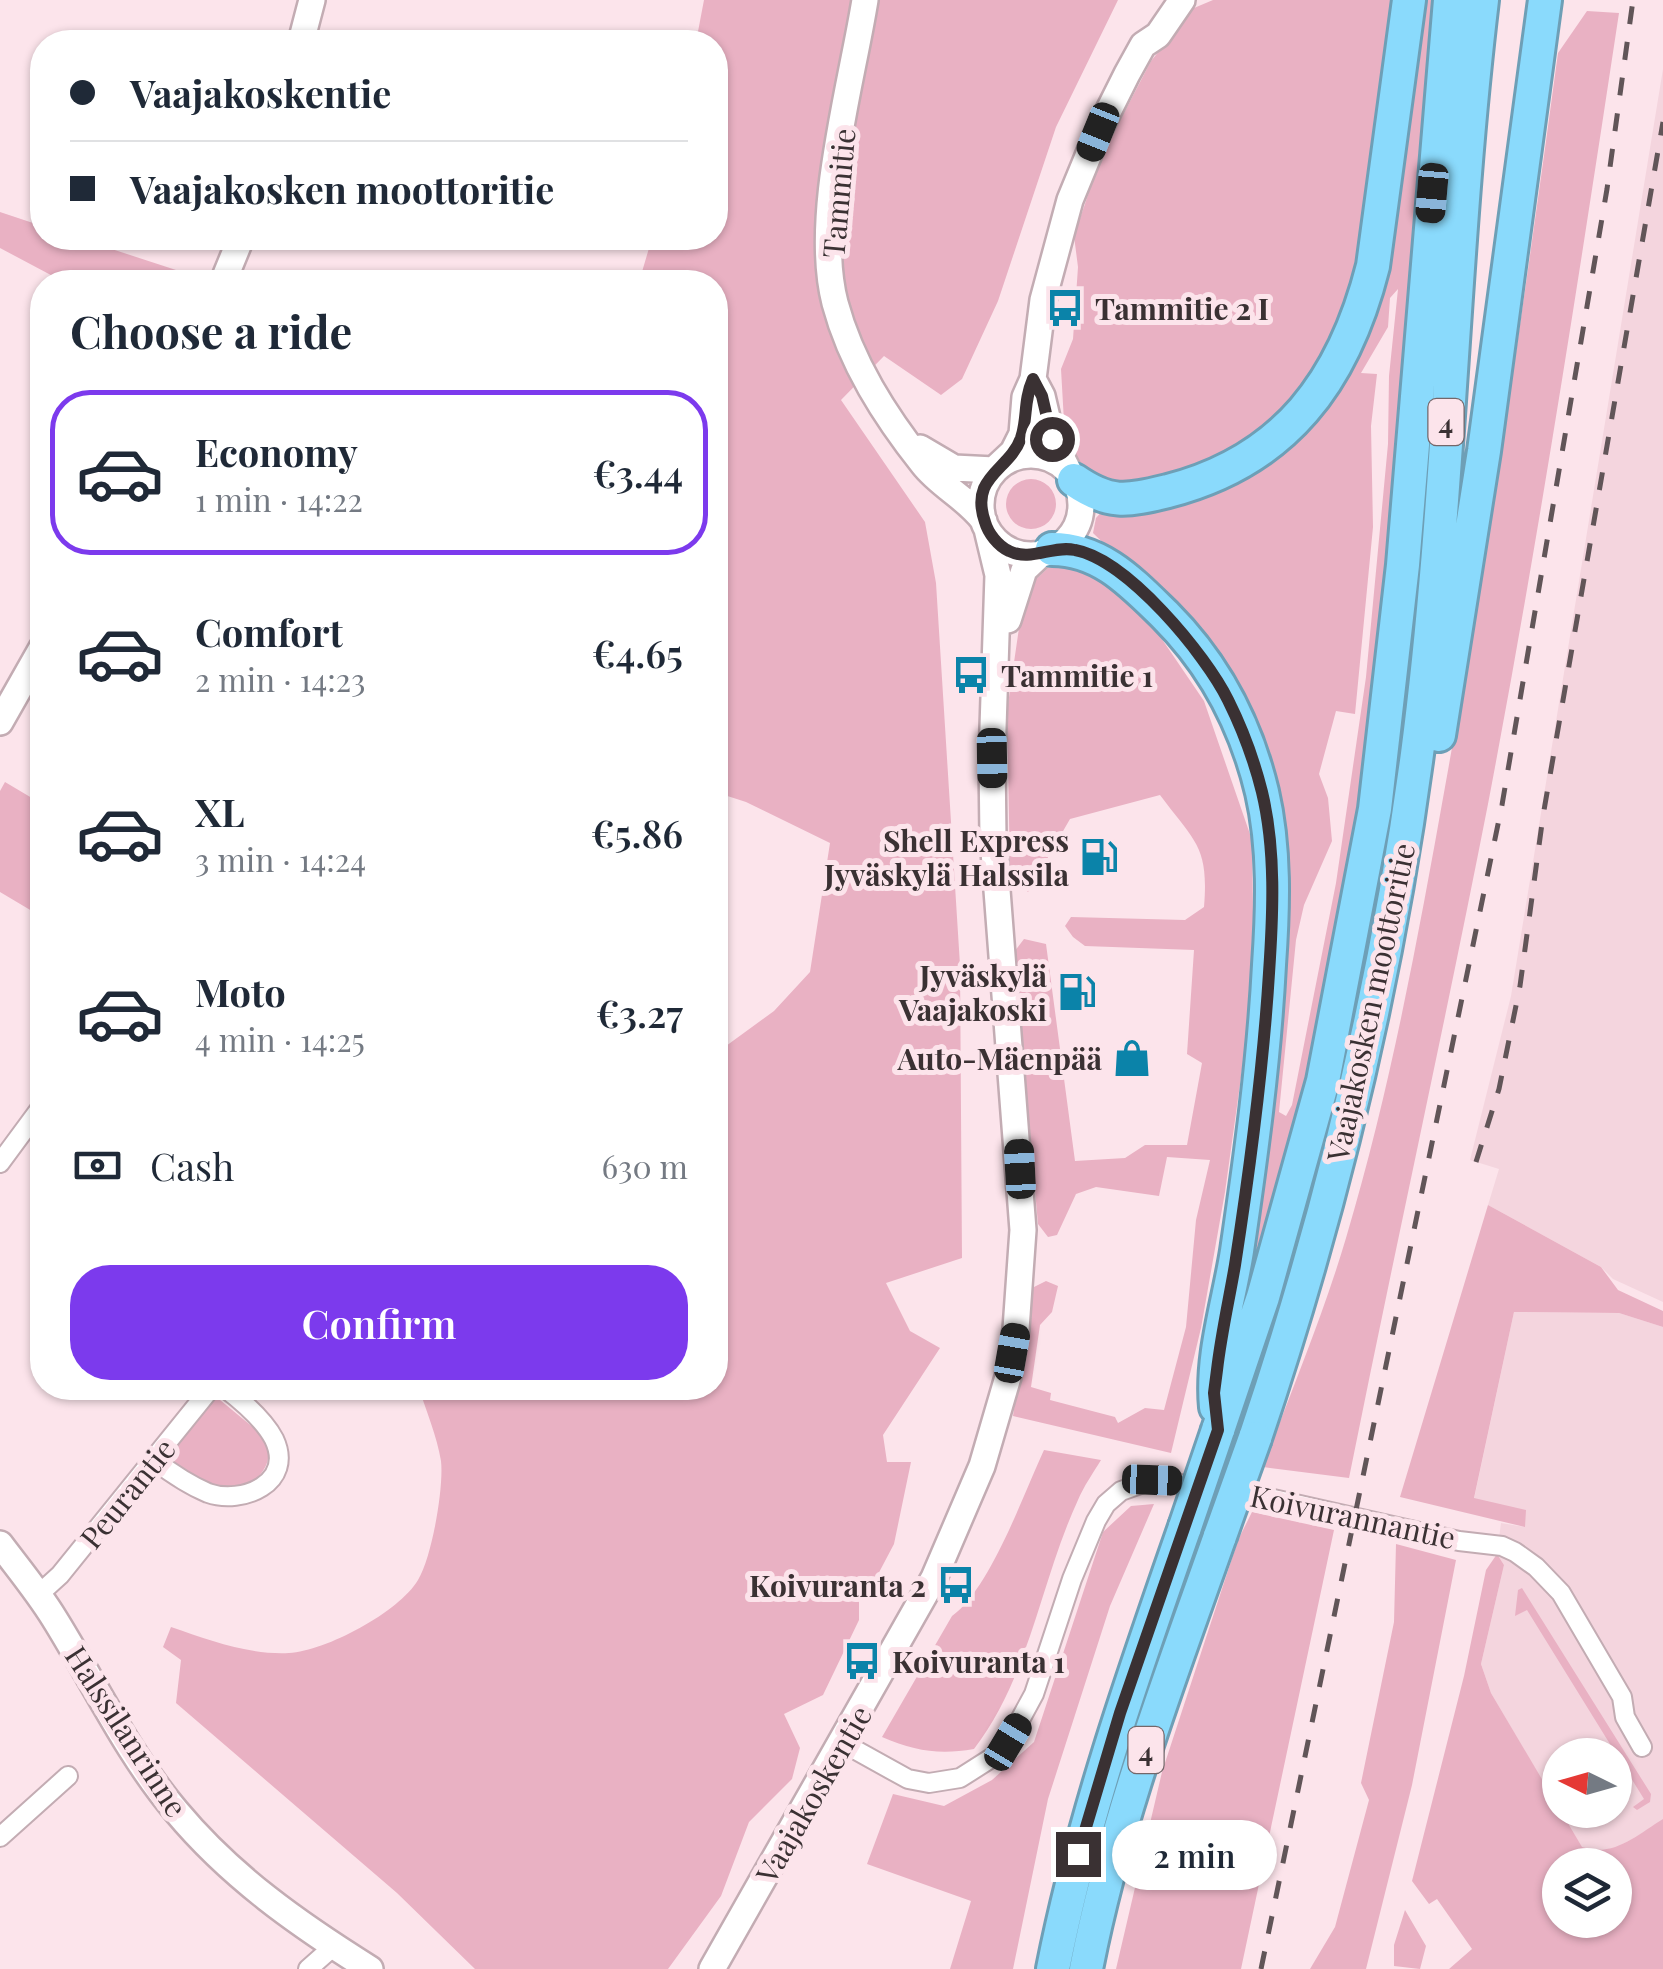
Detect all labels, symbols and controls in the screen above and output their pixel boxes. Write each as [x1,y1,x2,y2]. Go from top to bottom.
text: Vaajakoskentie [130,67,391,118]
car [1073,99,1123,165]
street label: Tammitie [812,127,864,259]
car [1414,162,1450,224]
text: Vaajakosken moottoritie [130,163,554,214]
bus stop icon: Tammitie 2 I [1044,287,1086,329]
place label: Tammitie 2 I [1095,288,1269,328]
text: Choose a ride [70,300,352,360]
road number: 4 [1428,399,1464,445]
route start [1030,417,1075,462]
text: Economy [195,426,358,477]
icon: car [75,428,165,518]
text: €3.44 [593,447,683,498]
text: 1 min · 14:22 [195,477,363,520]
text: Comfort [195,606,343,657]
icon: car [75,608,165,698]
text: €4.65 [592,627,683,678]
bus stop icon: Tammitie 1 [950,654,992,696]
place label: Tammitie 1 [1001,655,1153,695]
text: 2 min · 14:23 [195,657,366,700]
car [976,728,1008,788]
text: XL [195,786,244,837]
icon: car [75,788,165,878]
text: €5.86 [591,807,683,858]
place label: Shell Express Jyväskylä Halssila [823,820,1069,894]
fuel station icon: Shell Express Jyväskylä Halssila [1078,836,1120,878]
text: 3 min · 14:24 [195,837,366,880]
street label: Vaajakosken moottoritie [1317,839,1423,1166]
place label: Jyväskylä Vaajakoski [898,955,1047,1029]
text: Moto [195,966,286,1017]
icon: car [75,968,165,1058]
fuel station icon: Jyväskylä Vaajakoski [1056,971,1098,1013]
text: €3.27 [596,987,683,1038]
text: 4 min · 14:25 [195,1017,365,1060]
shop icon: Auto-Mäenpää [1111,1037,1153,1079]
place label: Auto-Mäenpää [896,1038,1102,1078]
icon: cash [70,1138,125,1193]
car [1003,1138,1037,1200]
text: Cash [150,1140,234,1191]
text: 630 m [601,1144,688,1187]
button: Confirm [70,1265,688,1380]
car [992,1321,1032,1385]
street label: Peurantie [70,1430,184,1556]
car [1121,1464,1183,1496]
street label: Koivurannantie [1247,1475,1459,1557]
bus stop icon: Koivuranta 2 [935,1564,977,1606]
place label: Koivuranta 2 [749,1565,926,1605]
street label: Halssilanrinne [57,1638,197,1824]
bus stop icon: Koivuranta 1 [841,1640,883,1682]
place label: Koivuranta 1 [892,1641,1065,1681]
street label: Vaajakoskentie [745,1698,880,1891]
car [980,1709,1036,1775]
road number: 4 [1128,1727,1164,1773]
north arrow [1542,1738,1632,1828]
map controls [1542,1738,1632,1938]
callout: 2 min [1113,1819,1278,1889]
route end [1056,1832,1101,1877]
text: 2 min [1154,1833,1235,1876]
button: layers [1542,1848,1632,1938]

